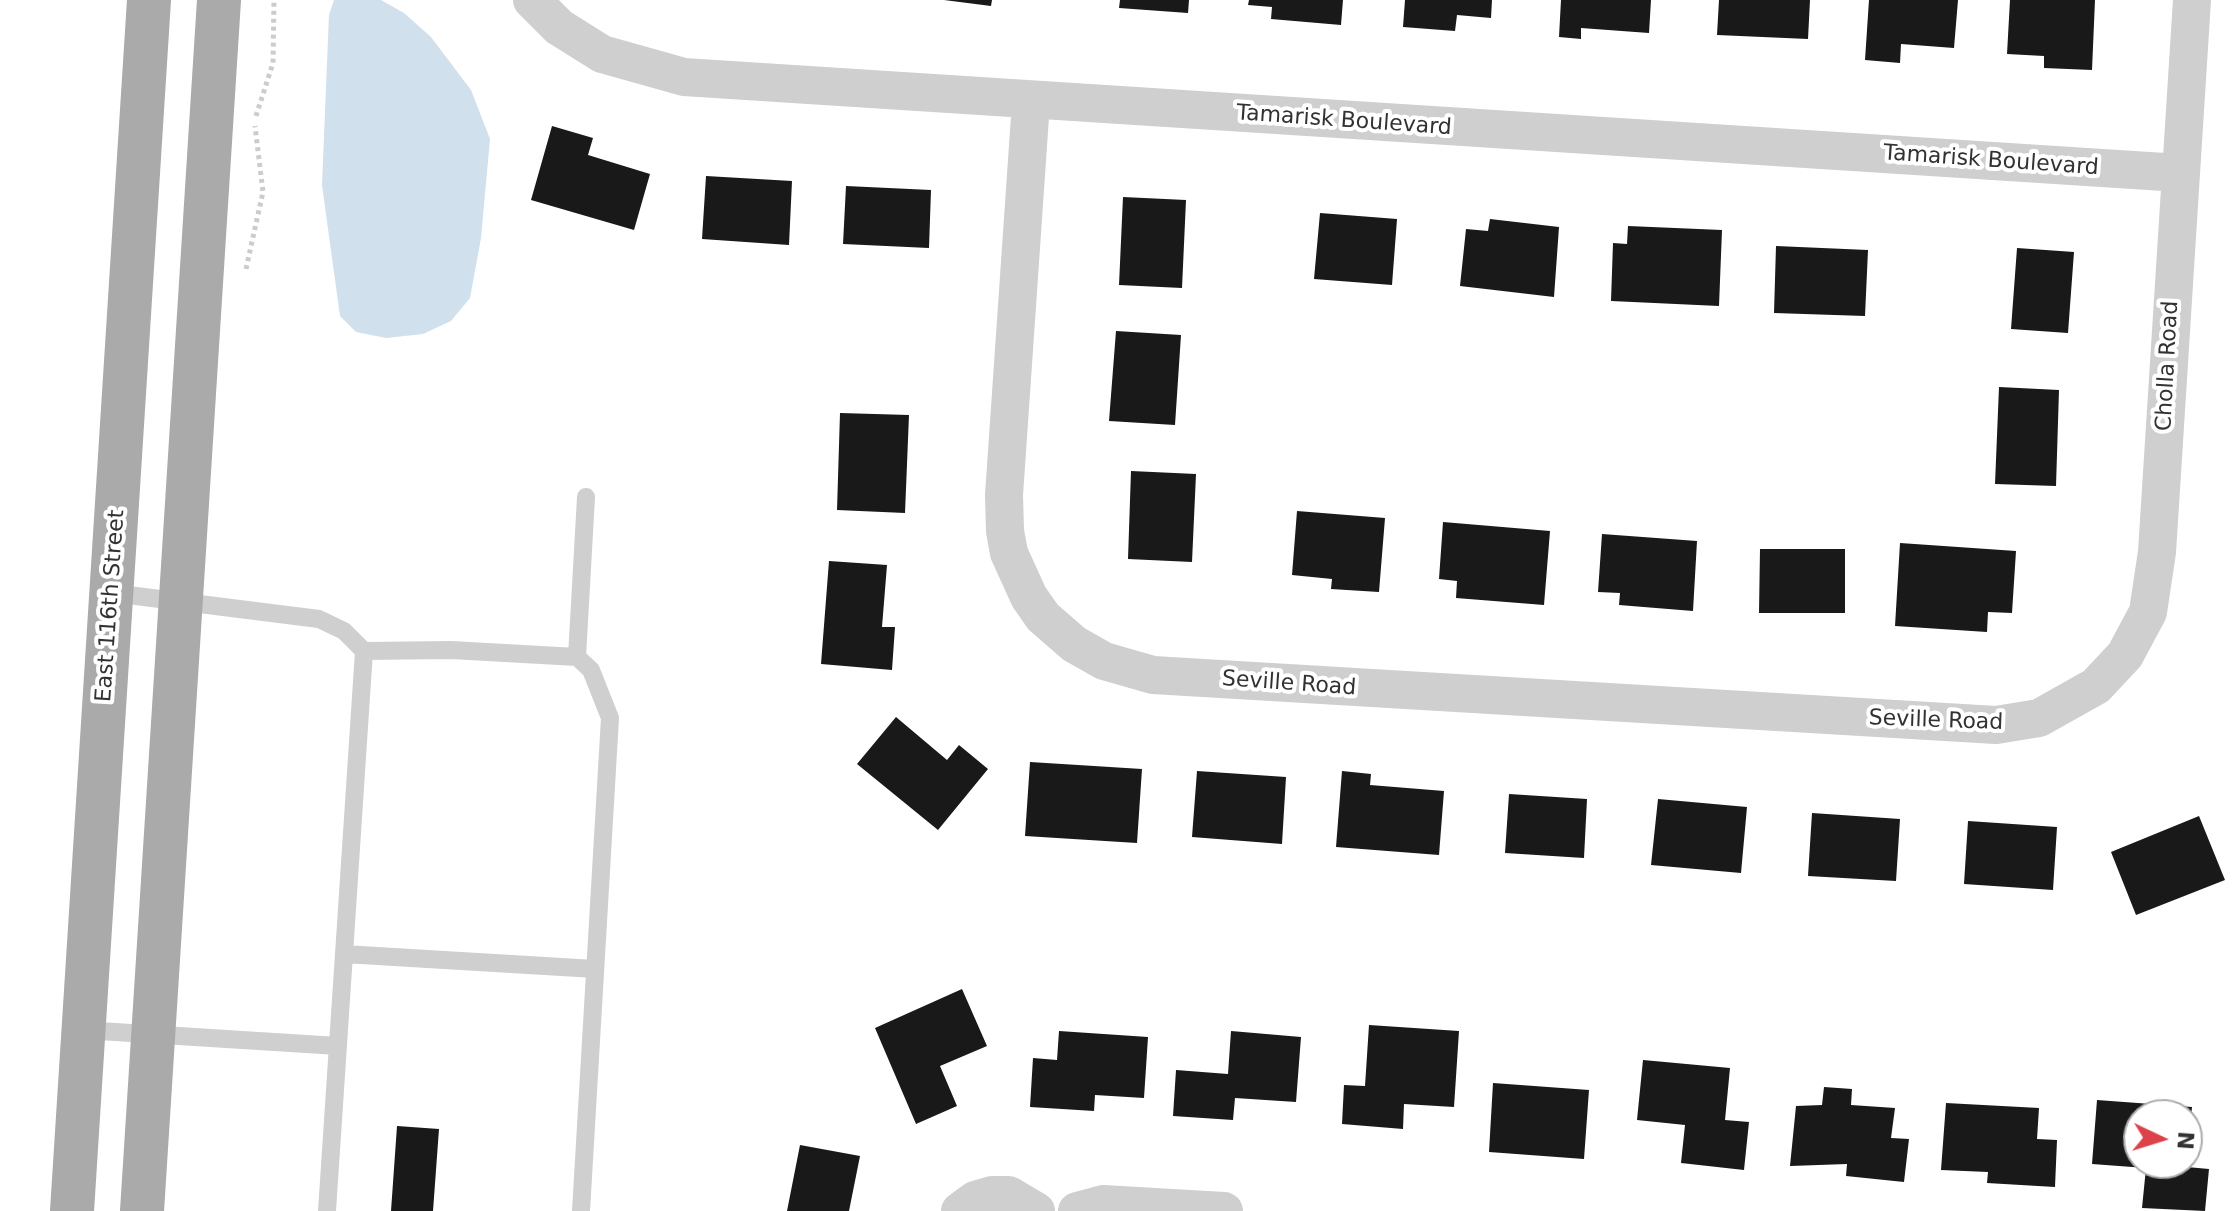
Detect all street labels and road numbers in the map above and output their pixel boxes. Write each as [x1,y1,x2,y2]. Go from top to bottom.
street label: Tamarisk Boulevard [1235,100,1453,142]
street label: Tamarisk Boulevard [1882,140,2100,182]
street label: Cholla Road [2151,300,2185,432]
street label: East 116th Street [91,509,131,703]
street label: Seville Road [1221,666,1357,702]
street label: Seville Road [1868,705,2004,737]

